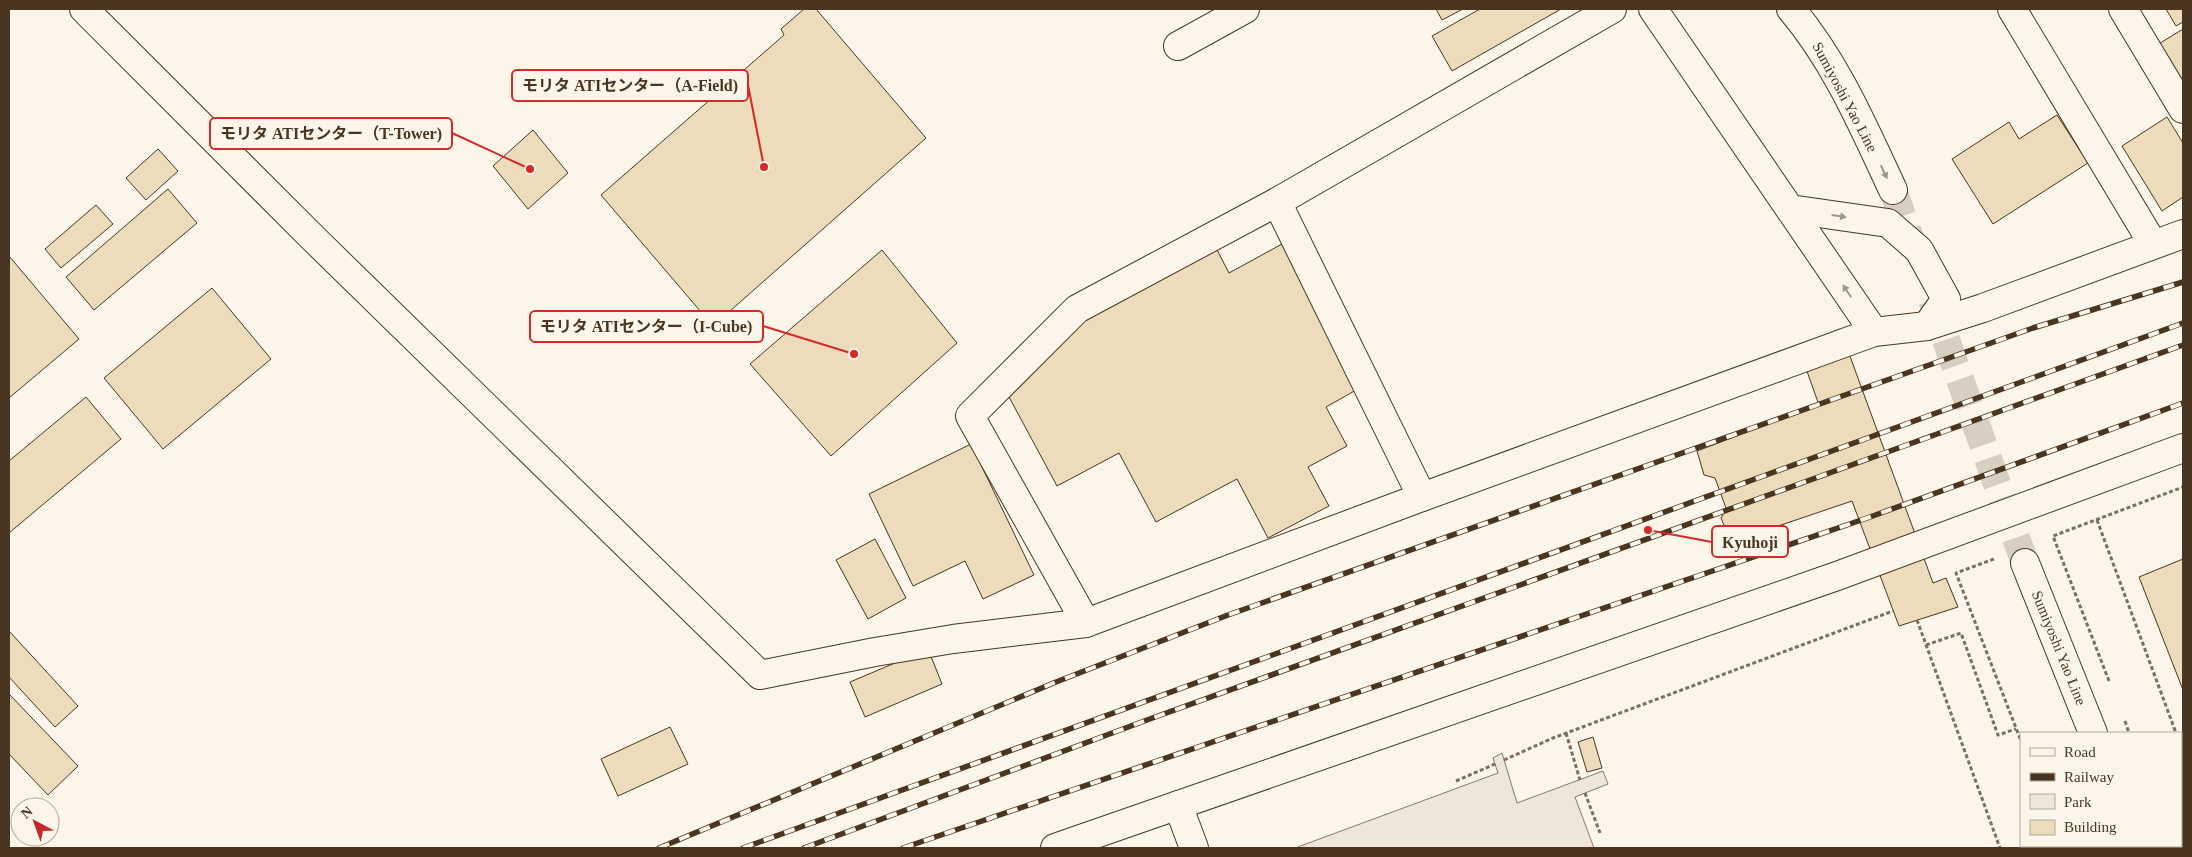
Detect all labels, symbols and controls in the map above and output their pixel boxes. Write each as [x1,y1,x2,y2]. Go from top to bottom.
street label: Sumiyoshi Yao Line [1809,39,1881,155]
callout: モリタ ATIセンター（A-Field) [512,70,748,101]
text: モリタ ATIセンター（A-Field) [522,77,738,95]
callout: モリタ ATIセンター（T-Tower) [210,118,452,149]
text: モリタ ATIセンター（T-Tower) [220,125,442,143]
one-way arrow [1881,165,1889,179]
one-way arrow [1831,212,1847,220]
one-way arrow [1842,285,1852,298]
callout: モリタ ATIセンター（I-Cube) [530,311,763,342]
text: モリタ ATIセンター（I-Cube) [540,318,752,336]
callout: Kyuhoji [1712,526,1788,557]
text: Kyuhoji [1722,534,1779,552]
street label: Sumiyoshi Yao Line [2029,588,2089,708]
legend [2020,732,2182,847]
text: Road [2064,744,2096,760]
text: Railway [2064,769,2114,785]
text: Park [2064,794,2092,810]
north arrow [10,797,60,847]
text: N [18,804,36,822]
text: Building [2064,819,2117,835]

